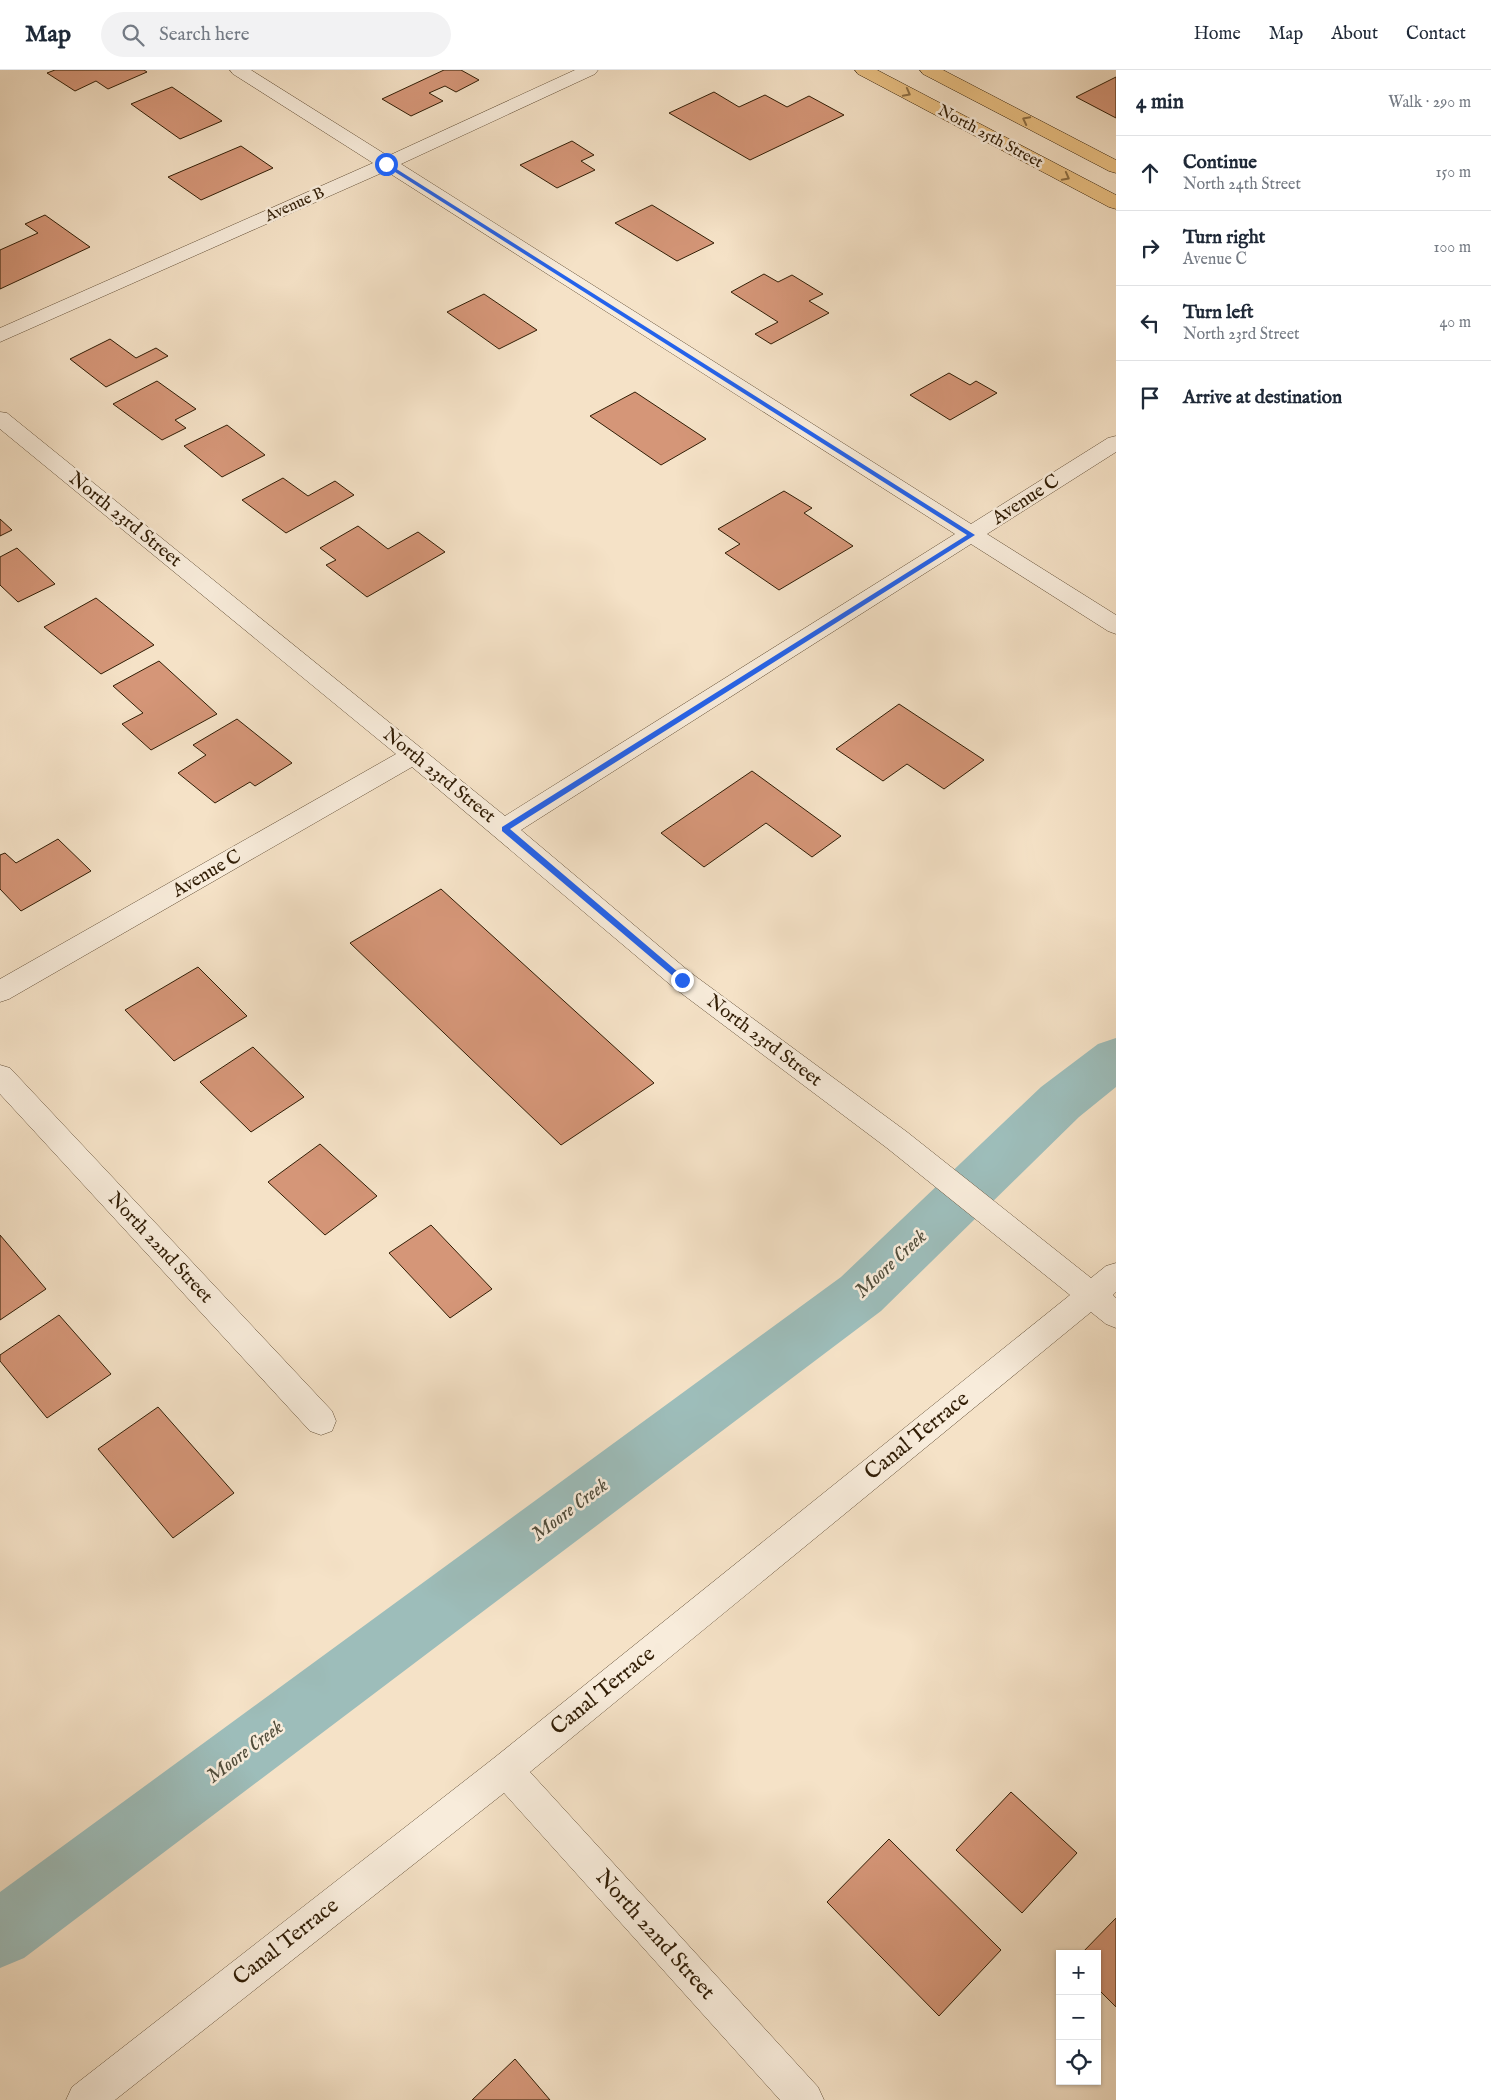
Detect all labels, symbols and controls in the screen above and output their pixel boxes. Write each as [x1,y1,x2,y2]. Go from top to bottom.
search box [101,12,451,57]
text: Map [25,19,71,50]
icon: search [119,21,147,49]
text: Search here [159,23,250,47]
text: Home [1194,23,1241,46]
text: Map [1269,23,1303,46]
text: About [1331,23,1378,46]
text: Contact [1406,23,1466,46]
one-way arrow [901,87,910,97]
text: 4 min [1136,89,1184,116]
text: Walk · 290 m [1388,93,1471,113]
street label: North 25th Street [934,101,1046,173]
one-way arrow [1022,116,1031,126]
text: Continue [1183,151,1257,175]
route start [375,153,398,176]
icon: ahead [1136,159,1164,187]
text: 150 m [1436,163,1471,183]
one-way arrow [1061,171,1070,181]
text: North 24th Street [1183,175,1301,195]
street label: Avenue B [261,183,328,227]
text: Turn right [1183,226,1265,250]
icon: right [1136,234,1164,262]
text: 100 m [1434,238,1471,258]
text: Avenue C [1183,250,1247,270]
text: Turn left [1183,301,1254,325]
icon: left [1136,309,1164,337]
text: 40 m [1439,313,1471,333]
text: North 23rd Street [1183,325,1299,345]
icon: arrive [1136,384,1164,412]
text: Arrive at destination [1183,386,1342,410]
street label: North 23rd Street [64,467,187,573]
street label: Avenue C [987,469,1064,531]
street label: North 23rd Street [378,723,501,829]
street label: Avenue C [167,845,246,904]
route end [671,969,694,992]
street label: North 23rd Street [702,990,827,1092]
street label: North 22nd Street [102,1187,218,1309]
water label: Moore Creek [850,1224,932,1304]
street label: Canal Terrace [859,1385,975,1487]
water label: Moore Creek [527,1473,613,1547]
street label: Canal Terrace [545,1640,661,1742]
water label: Moore Creek [202,1715,288,1789]
street label: North 22nd Street [589,1864,721,2006]
street label: Canal Terrace [227,1892,345,1992]
map controls [1056,1950,1101,2085]
button: + [1056,1950,1101,1995]
button: − [1056,1995,1101,2040]
button: locate [1056,2040,1101,2085]

